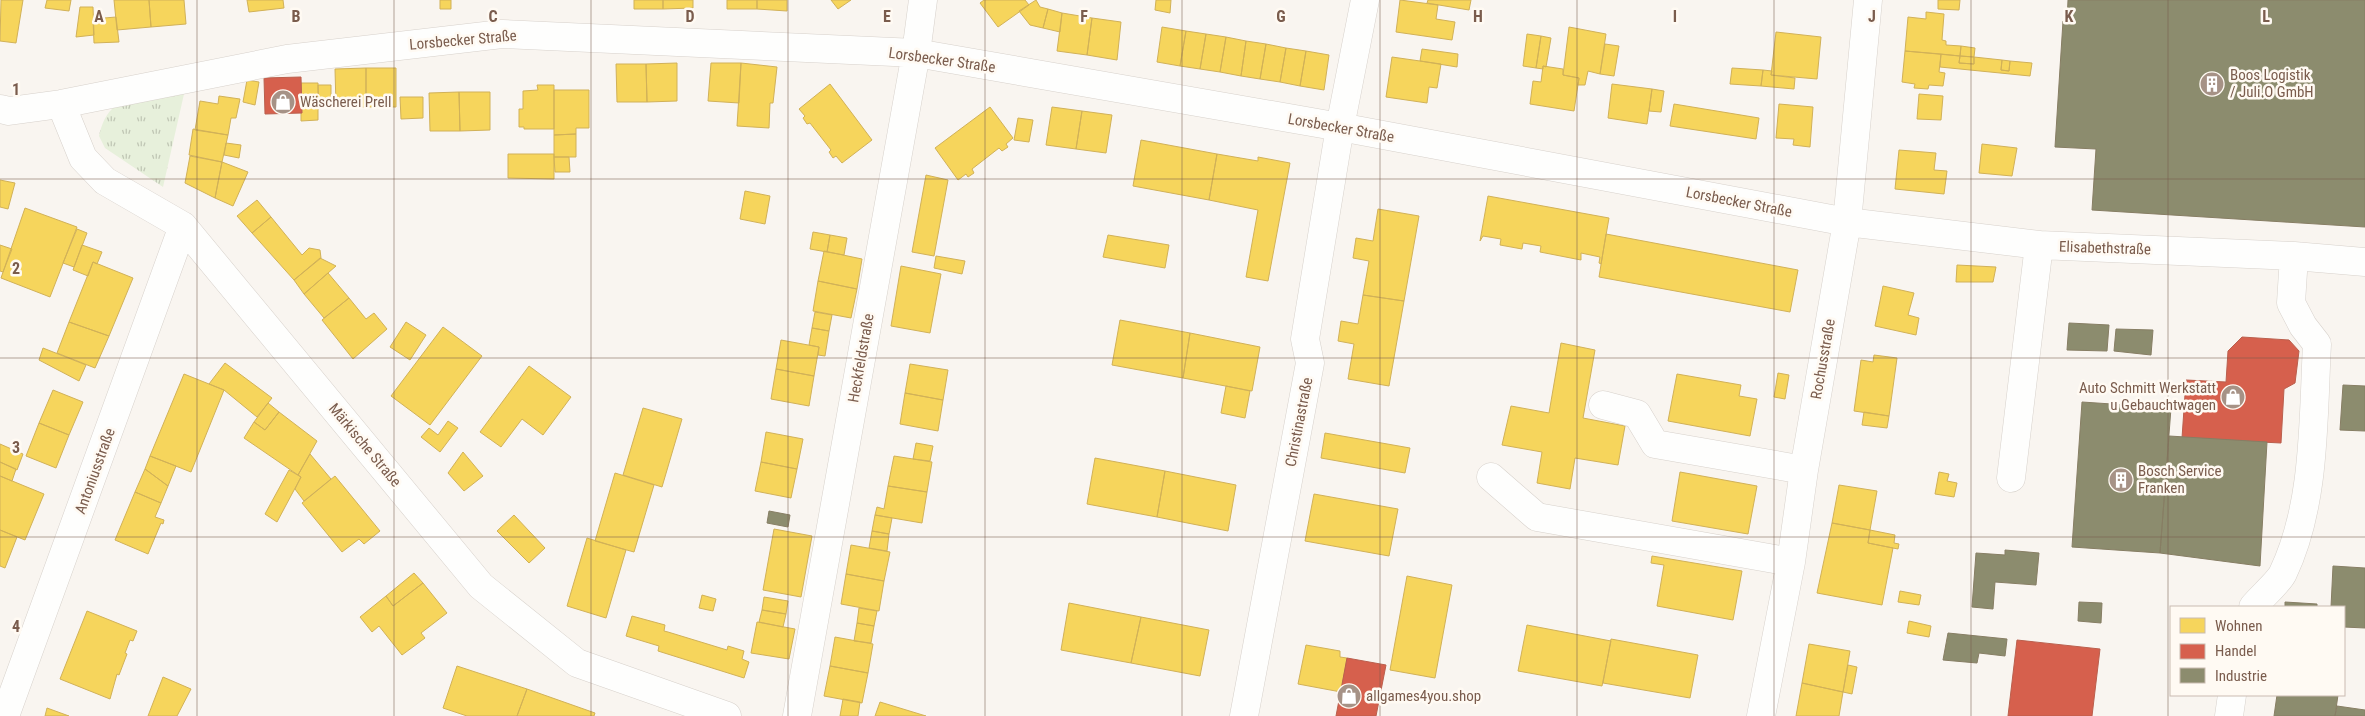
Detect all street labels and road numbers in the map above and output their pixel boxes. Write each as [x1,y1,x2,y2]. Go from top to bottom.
street label: Lorsbecker Straße [409,26,517,54]
street label: Lorsbecker Straße [887,44,997,76]
street label: Lorsbecker Straße [1286,110,1396,146]
street label: Lorsbecker Straße [1684,183,1794,221]
street label: Elisabethstraße [2059,237,2151,259]
street label: Heckfeldstraße [844,312,878,404]
street label: Rochusstraße [1807,317,1839,401]
street label: Christinastraße [1282,376,1316,468]
street label: Märkische Straße [325,400,405,490]
street label: Antoniusstraße [71,426,119,516]

